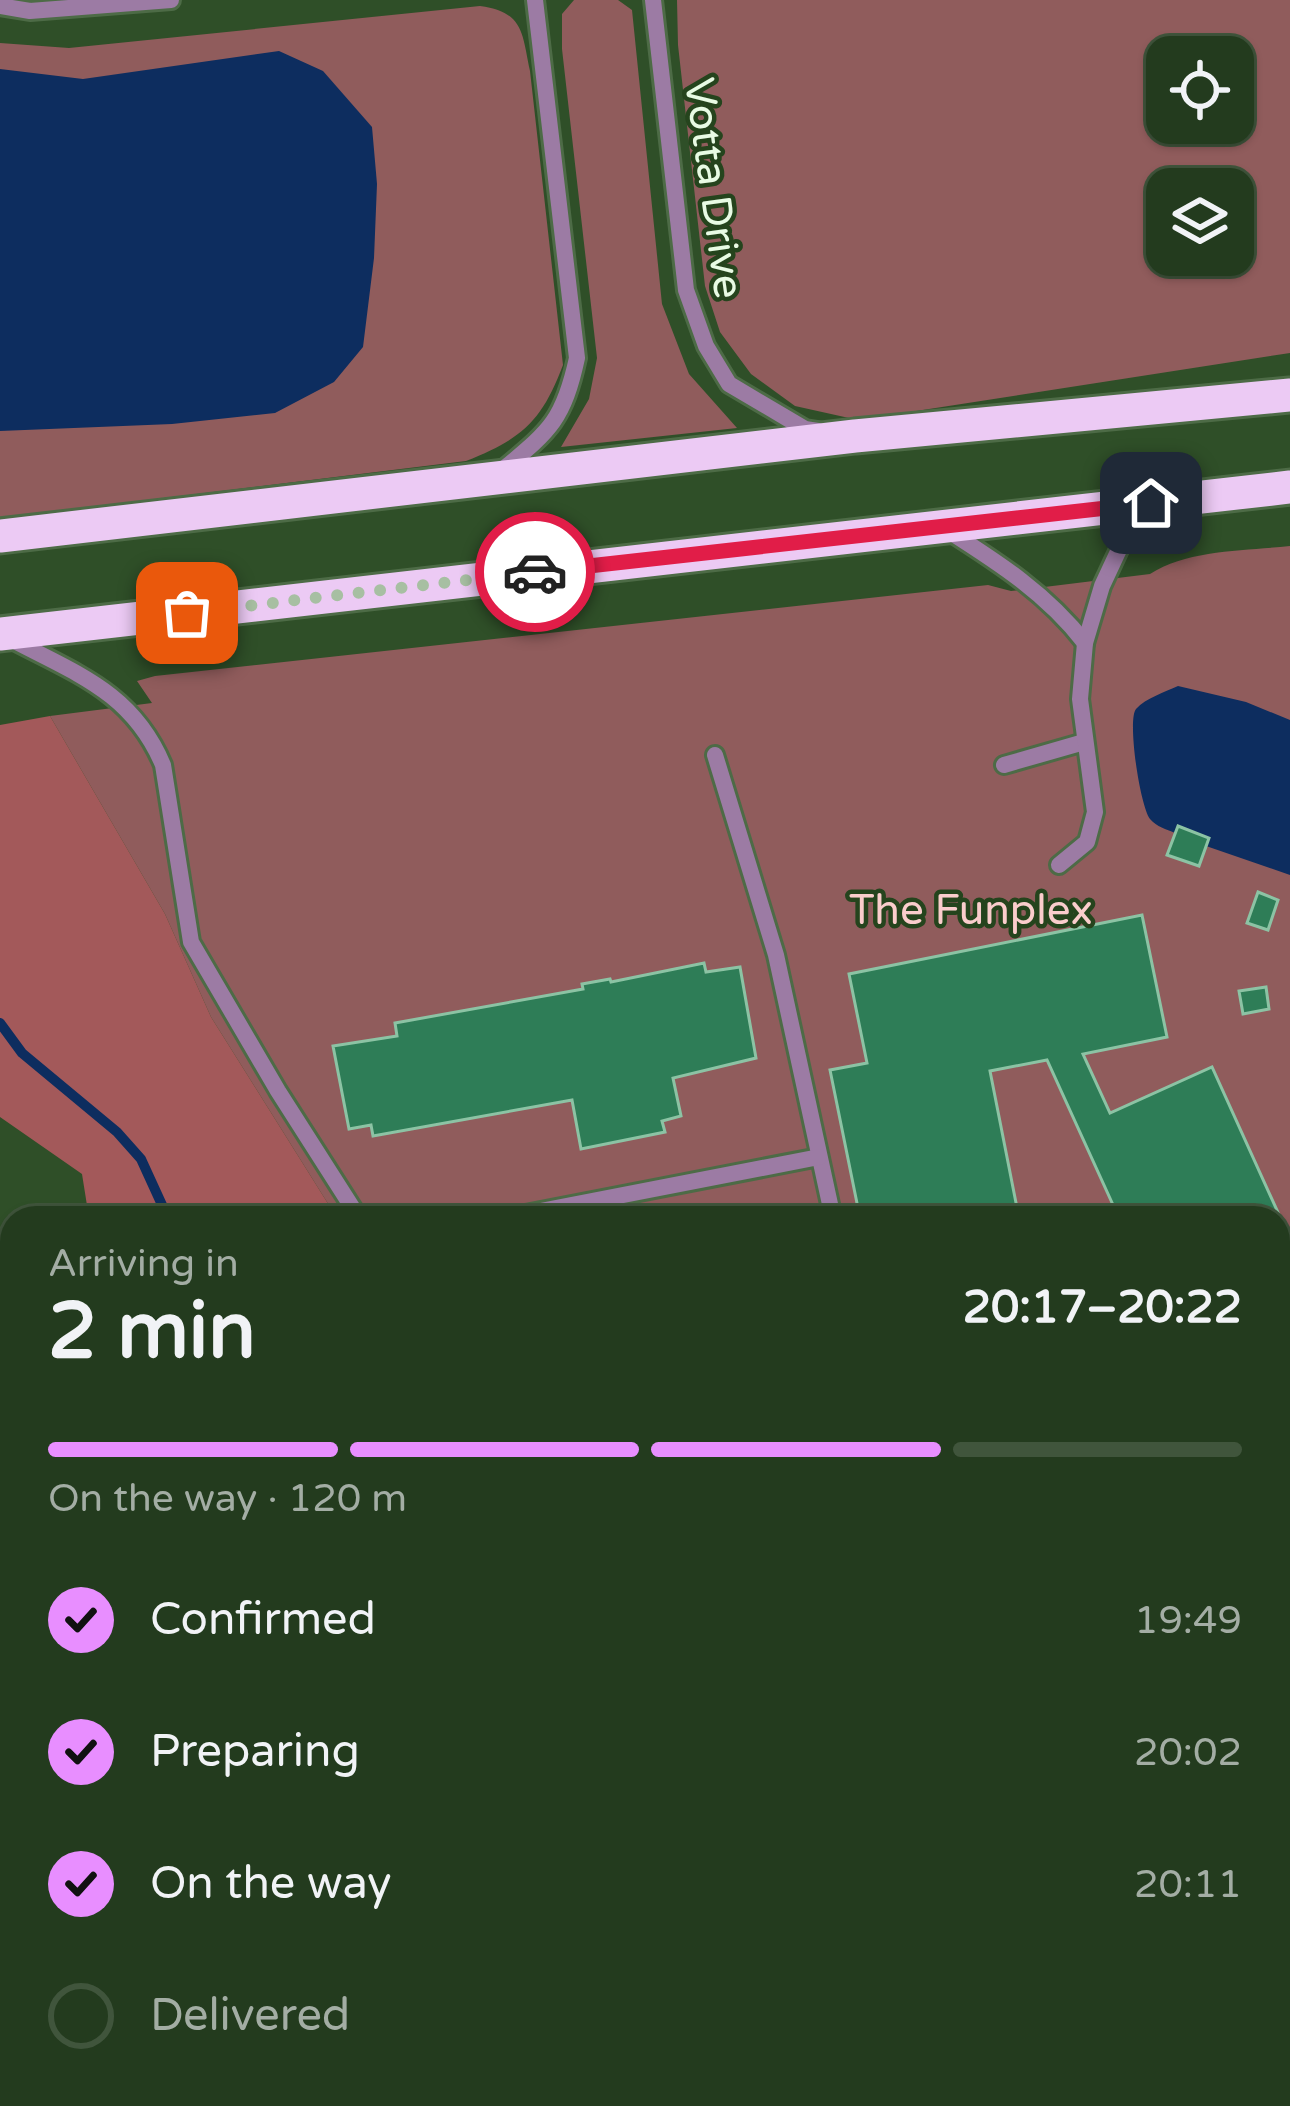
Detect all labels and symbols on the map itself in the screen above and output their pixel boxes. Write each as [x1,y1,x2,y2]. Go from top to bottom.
street label: Votta Drive [673,75,754,302]
pin [1100,452,1202,554]
courier [475,512,595,632]
pin [136,562,238,664]
park label: The Funplex [849,885,1093,936]

